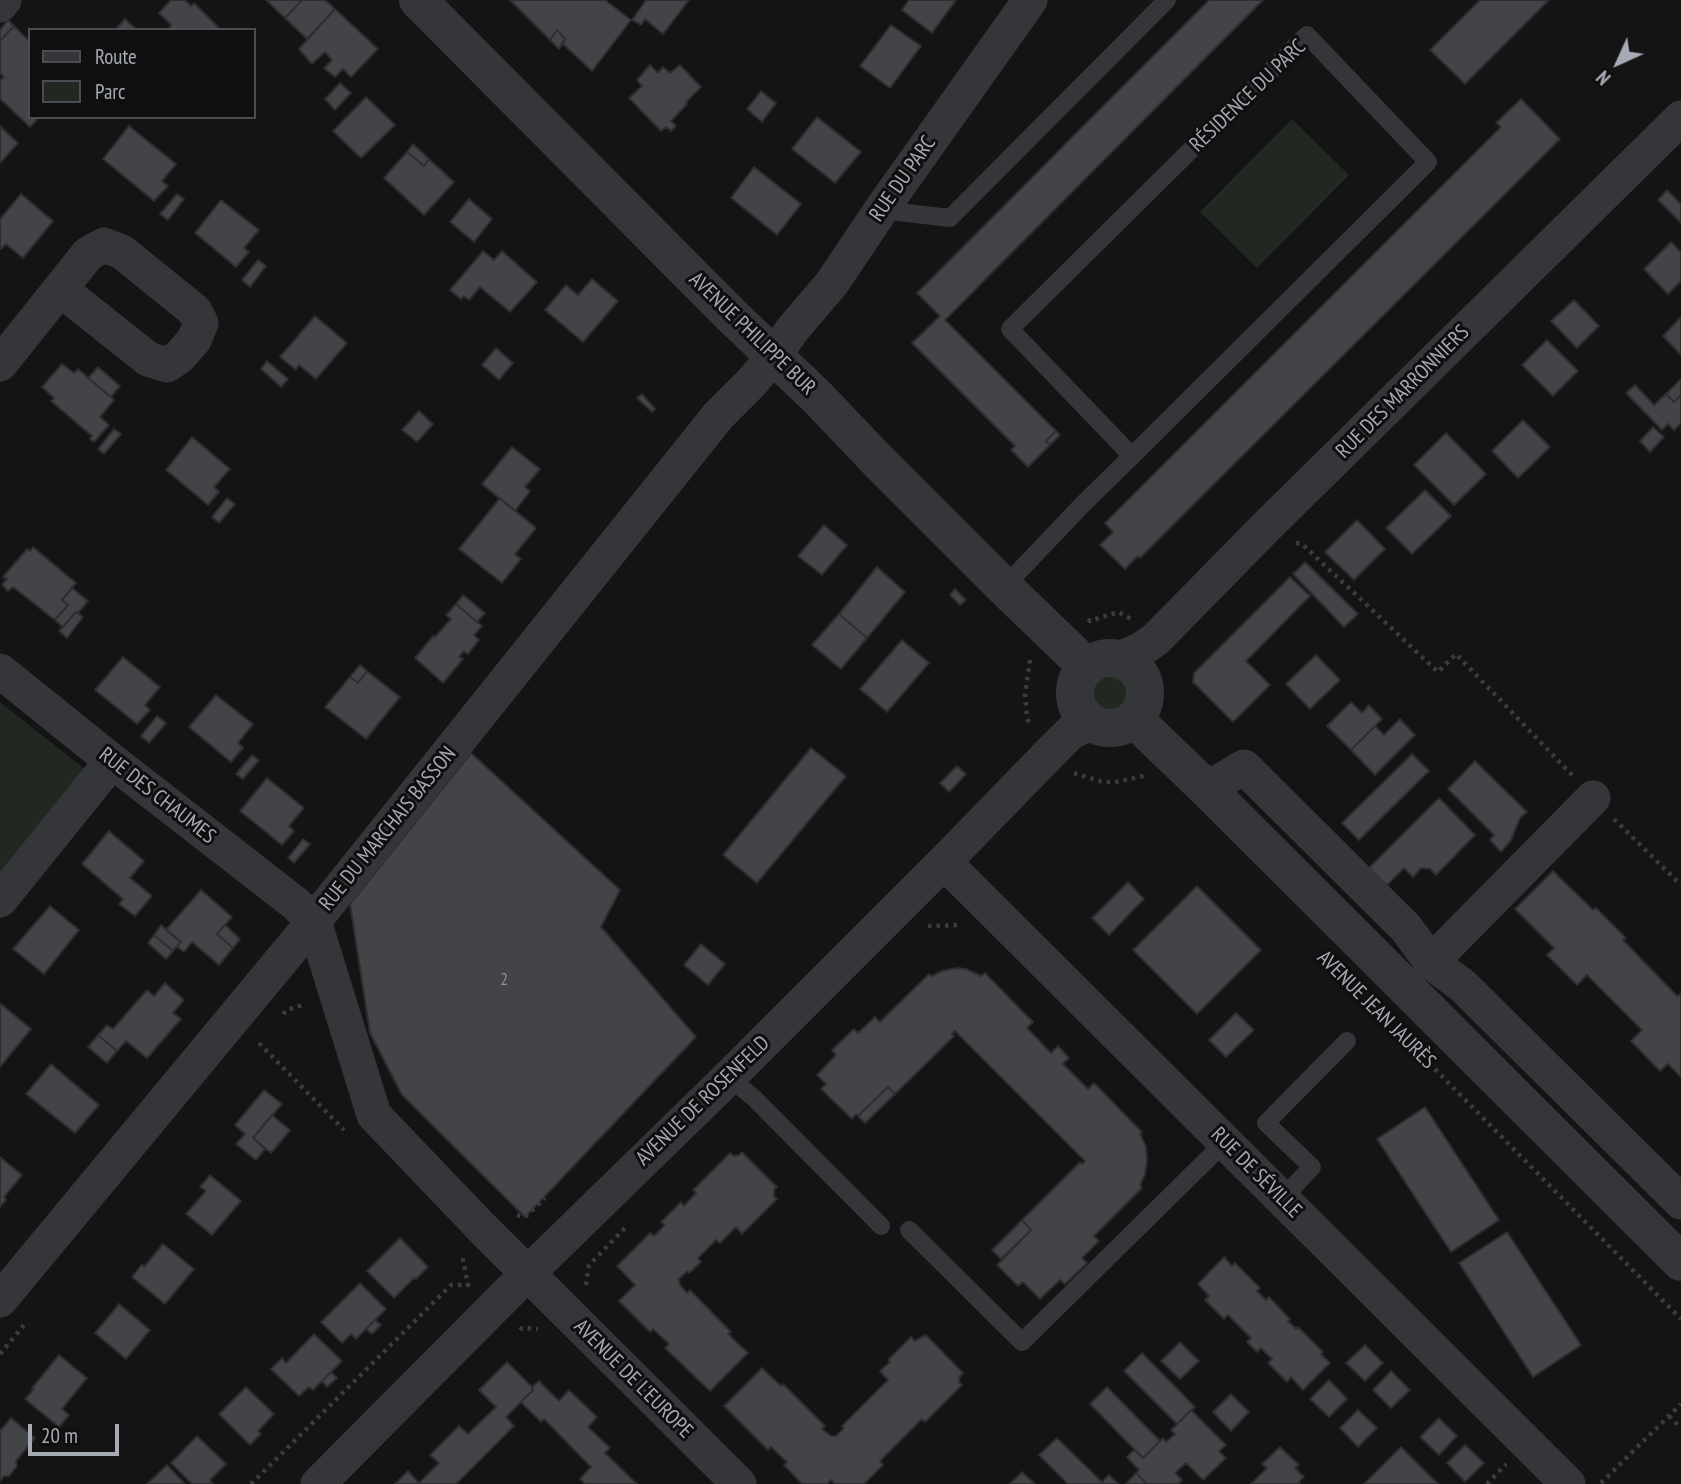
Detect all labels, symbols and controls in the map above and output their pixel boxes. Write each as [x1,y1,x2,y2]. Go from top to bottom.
legend [28,28,256,119]
north arrow [1583,28,1653,98]
street label: RÉSIDENCE DU PARC [1185,34,1311,158]
text: Route [95,43,137,70]
text: N [1591,66,1615,90]
text: Parc [95,78,126,105]
street label: RUE DU PARC [864,132,942,226]
street label: AVENUE PHILIPPE BUR [684,267,820,401]
street label: RUE DES MARRONNIERS [1331,320,1475,464]
street label: RUE DU MARCHAIS BASSON [314,742,462,916]
street label: RUE DES CHAUMES [94,743,220,849]
street label: AVENUE JEAN JAURÈS [1311,945,1441,1075]
house number: 2 [500,969,508,991]
street label: AVENUE DE ROSENFELD [631,1031,775,1171]
street label: RUE DE SÉVILLE [1205,1122,1307,1224]
street label: AVENUE DE L'EUROPE [568,1314,698,1444]
scale bar [32,1410,122,1454]
text: 20 m [41,1422,78,1449]

